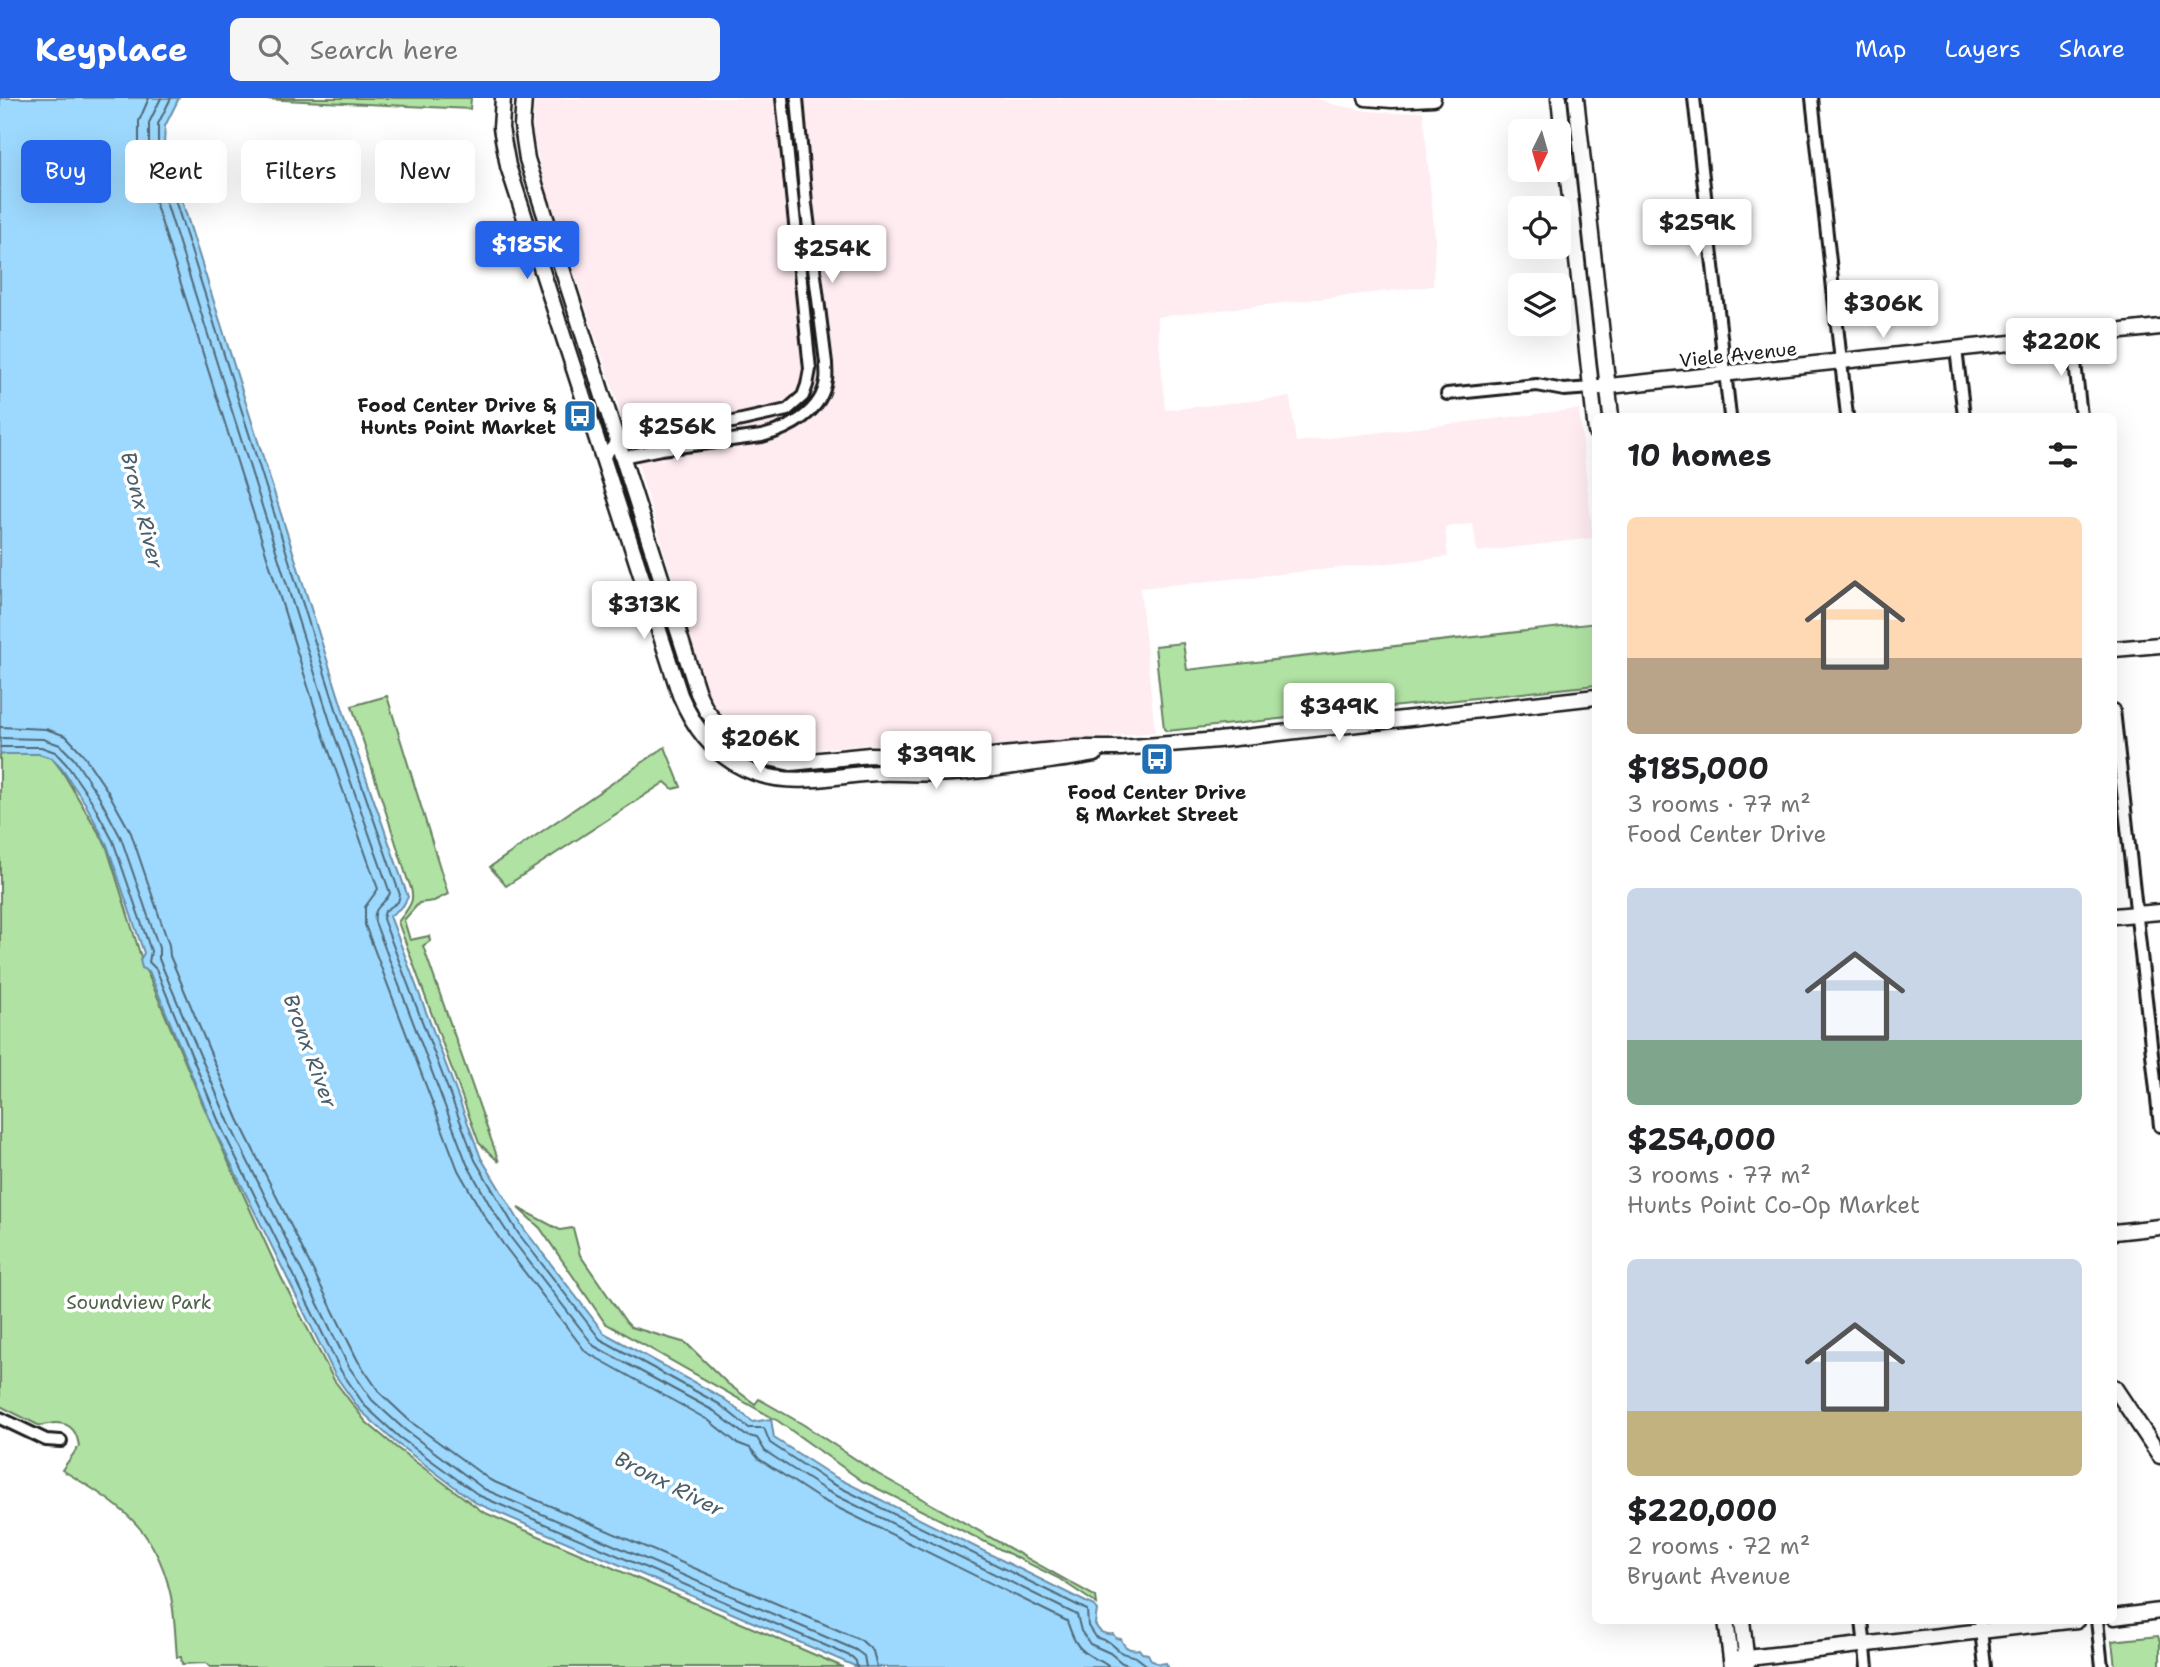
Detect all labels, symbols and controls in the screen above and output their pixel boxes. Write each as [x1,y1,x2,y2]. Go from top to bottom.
search box [230,18,720,81]
text: Keyplace [35,27,188,72]
icon: search [254,30,292,68]
text: Search here [310,32,458,67]
text: Map [1855,33,1906,65]
text: Layers [1944,33,2021,65]
text: Share [2059,33,2125,65]
north arrow [1508,119,1572,182]
map controls [1508,119,1571,336]
chip: Buy [21,140,111,203]
chip: Rent [125,140,227,203]
chip: Filters [241,140,361,203]
chip: New [375,140,475,203]
button: locate [1508,196,1571,259]
pin: $259K [1648,200,1746,259]
text: $259K [1659,207,1735,237]
pin: $185K [478,222,576,281]
pin: $254K [783,226,881,285]
text: $185K [491,229,563,259]
text: $254K [793,233,871,263]
button: layers [1508,273,1571,336]
pin: $306K [1834,280,1932,340]
text: $306K [1843,288,1923,318]
pin: $220K [2012,318,2110,378]
text: $220K [2022,326,2100,356]
street label: Viele Avenue [1678,336,1798,373]
place label: Food Center Drive & Hunts Point Market [358,393,556,440]
bus stop icon: Food Center Drive & Hunts Point Market [561,397,599,435]
pin: $256K [628,404,726,463]
text: $256K [638,411,716,441]
text: 10 homes [1627,435,1772,476]
icon: filters [2044,436,2082,474]
water label: Bronx River [114,449,170,572]
icon: home [1792,562,1918,688]
pin: $313K [595,582,693,641]
text: $313K [608,589,680,619]
pin: $349K [1290,684,1388,743]
text: $349K [1300,691,1378,721]
pin: $206K [711,716,809,775]
text: $206K [721,723,799,753]
pin: $399K [887,732,985,791]
text: $399K [897,739,975,769]
bus stop icon: Food Center Drive & Market Street [1138,740,1176,778]
text: $185,000 [1627,748,1769,789]
place label: Food Center Drive & Market Street [1068,780,1246,827]
text: 3 rooms · 77 m² [1627,789,1811,819]
text: Food Center Drive [1627,819,1827,849]
icon: home [1792,933,1918,1059]
water label: Bronx River [276,990,344,1113]
text: $254,000 [1627,1119,1776,1160]
text: 3 rooms · 77 m² [1627,1160,1811,1190]
text: Hunts Point Co-Op Market [1627,1190,1920,1220]
park label: Soundview Park [66,1290,212,1315]
icon: home [1792,1304,1918,1430]
water label: Bronx River [610,1444,729,1524]
text: $220,000 [1627,1490,1777,1531]
text: 2 rooms · 72 m² [1627,1531,1810,1561]
text: Bryant Avenue [1627,1561,1791,1591]

